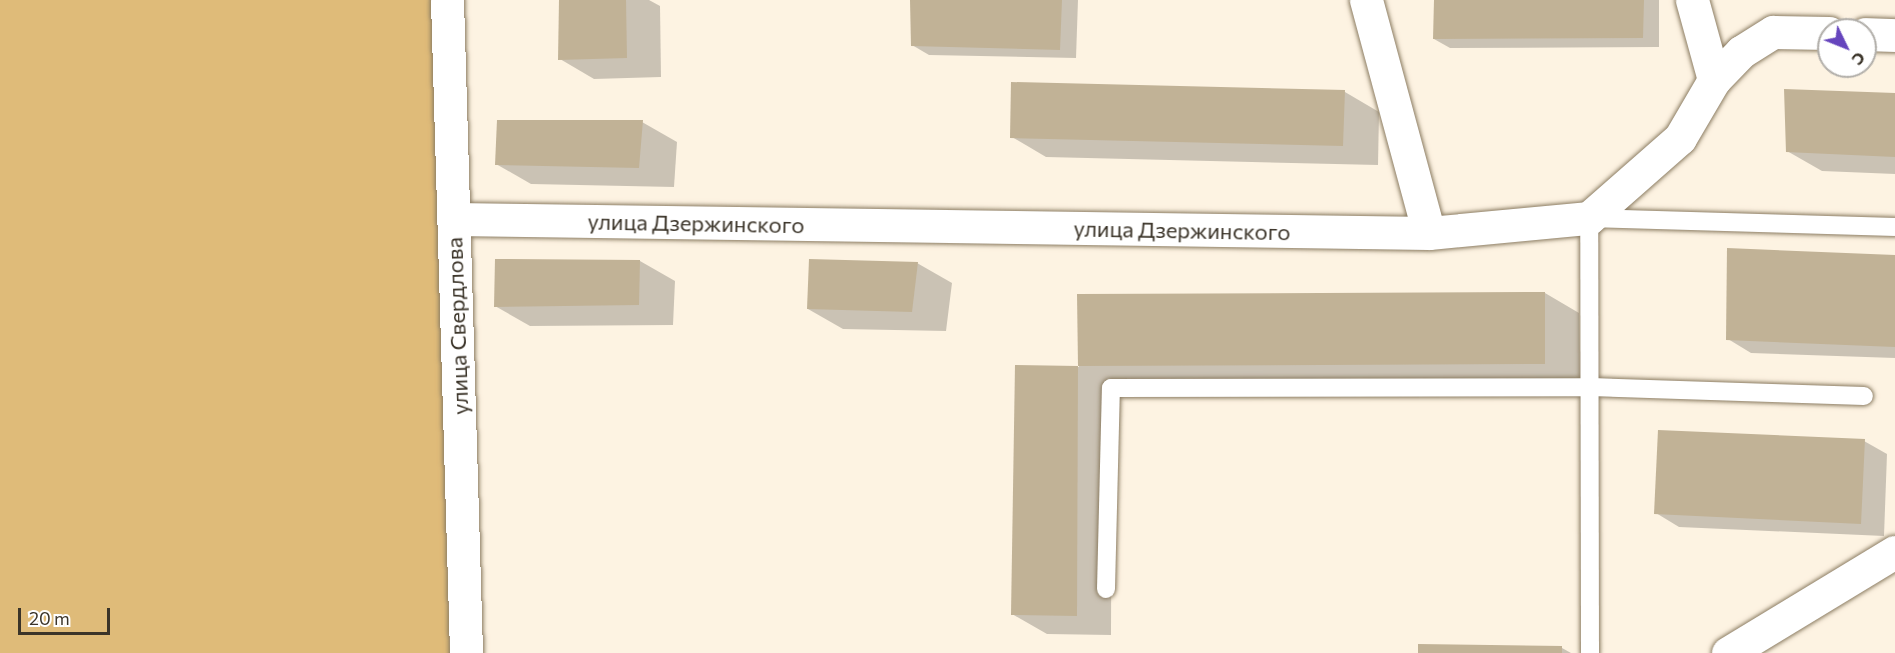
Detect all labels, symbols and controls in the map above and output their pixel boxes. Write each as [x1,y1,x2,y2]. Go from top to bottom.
north arrow [1817,18,1877,78]
text: С [1848,49,1870,70]
street label: улица Дзержинского [587,208,805,238]
street label: улица Дзержинского [1073,215,1291,245]
street label: улица Свердлова [441,237,473,415]
scale bar [21,596,112,634]
text: 20 m [29,607,70,629]

